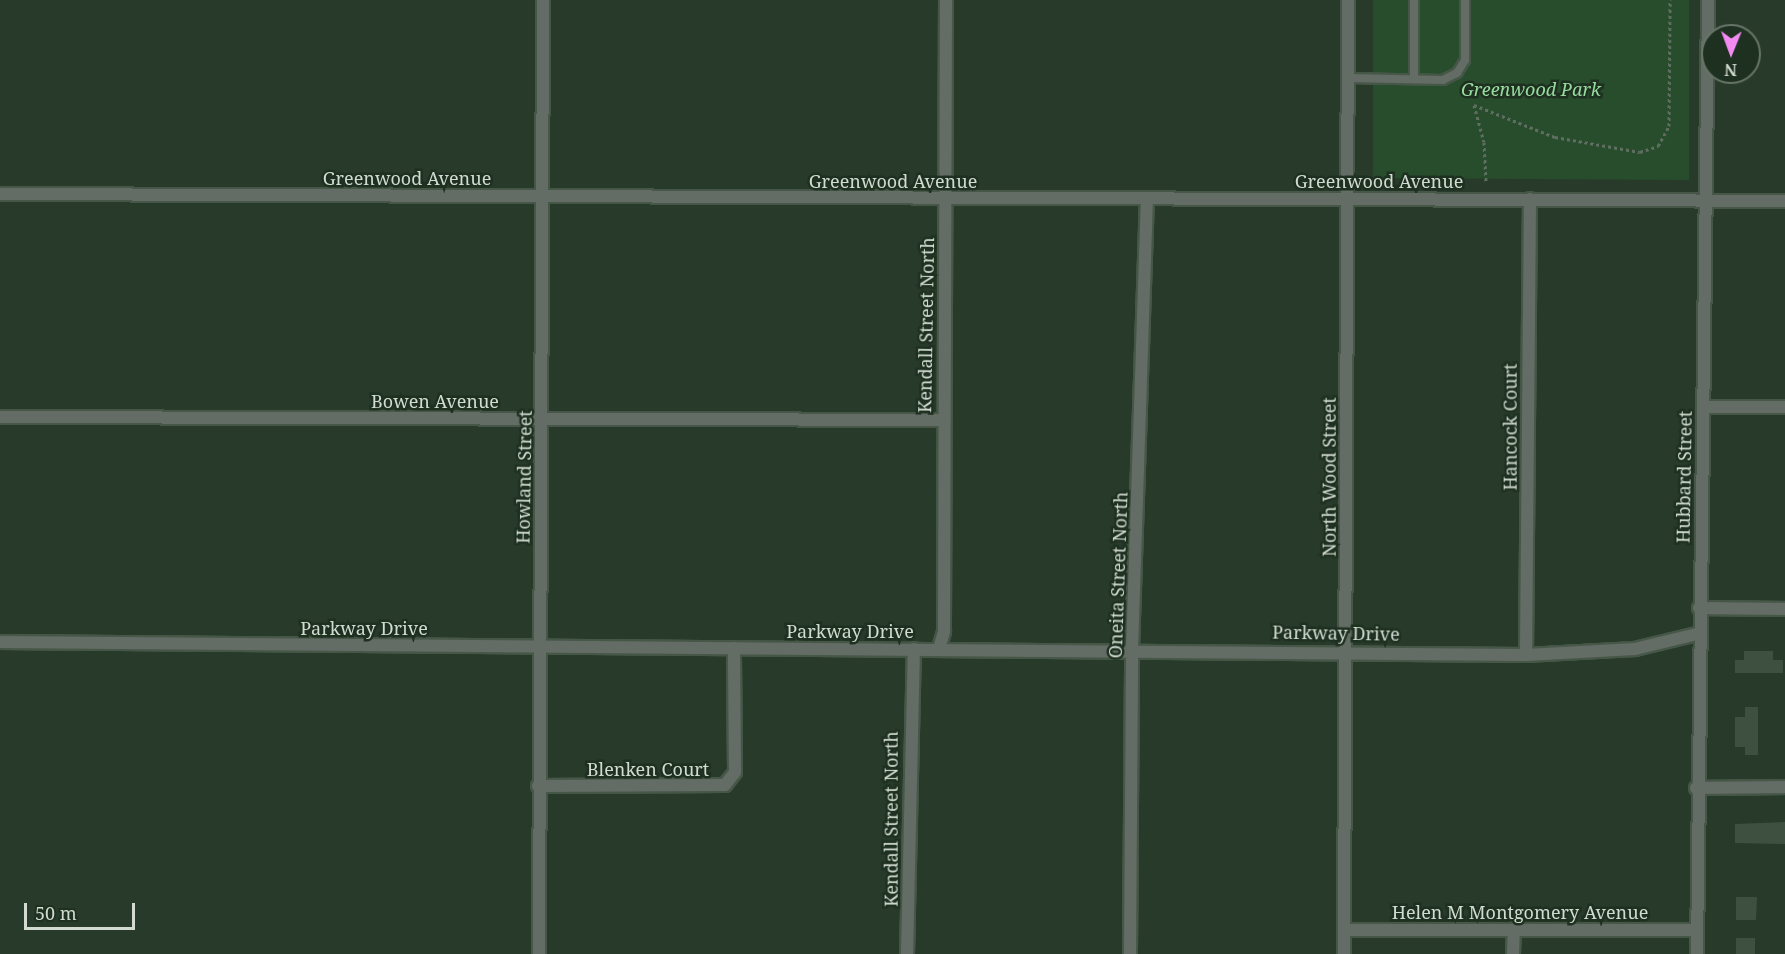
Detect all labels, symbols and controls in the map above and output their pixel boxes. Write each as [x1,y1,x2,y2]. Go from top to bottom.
north arrow [1701,24,1761,84]
text: N [1724,59,1737,81]
park label: Greenwood Park [1461,78,1601,100]
street label: Greenwood Avenue [323,167,491,189]
street label: Greenwood Avenue [809,170,977,192]
street label: Greenwood Avenue [1295,170,1463,192]
street label: Kendall Street North [914,237,938,413]
street label: Hancock Court [1499,363,1521,491]
street label: Bowen Avenue [371,390,499,412]
street label: North Wood Street [1318,397,1340,557]
street label: Howland Street [512,410,536,544]
street label: Hubbard Street [1672,411,1696,543]
street label: Oneita Street North [1104,491,1132,659]
street label: Parkway Drive [300,617,428,639]
street label: Parkway Drive [786,620,914,642]
street label: Parkway Drive [1272,621,1400,645]
street label: Kendall Street North [880,731,902,907]
street label: Blenken Court [587,758,709,780]
scale bar [27,891,138,929]
text: 50 m [35,901,77,925]
street label: Helen M Montgomery Avenue [1392,901,1648,923]

